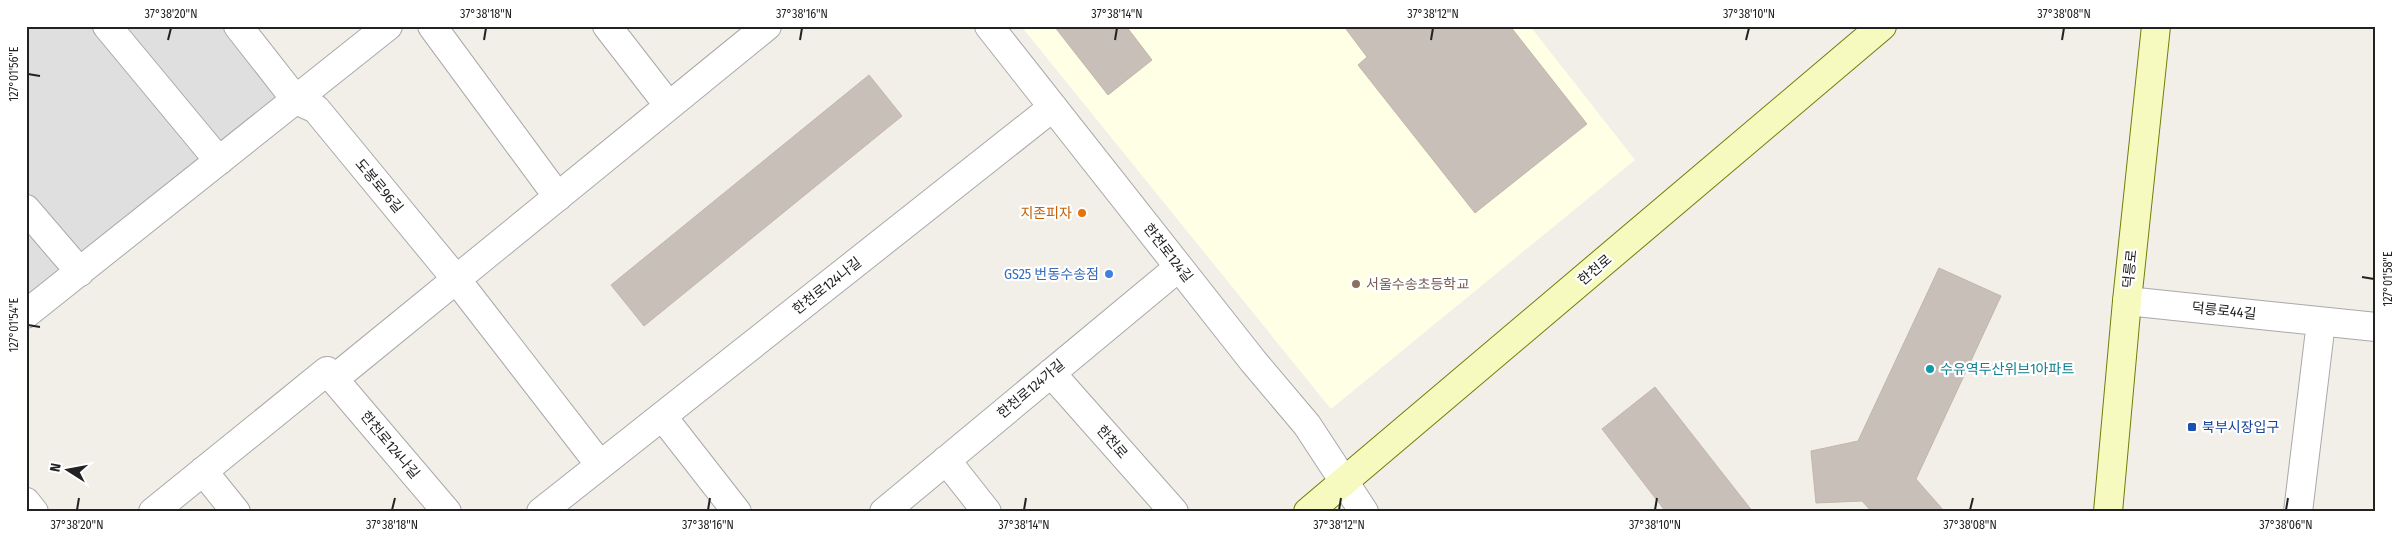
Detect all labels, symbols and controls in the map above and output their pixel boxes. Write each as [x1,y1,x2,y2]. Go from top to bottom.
text: 37°38'20"N [145,7,197,21]
text: 37°38'18"N [460,7,512,21]
text: 37°38'16"N [776,7,828,21]
text: 37°38'14"N [1091,7,1143,21]
text: 37°38'12"N [1407,7,1459,21]
text: 37°38'10"N [1723,7,1775,21]
text: 37°38'08"N [2037,7,2091,21]
text: 127°01'56"E [7,46,21,101]
street label: 도봉로96길 [352,156,406,216]
place label: 지존피자 [1020,205,1072,222]
marker: 지존피자 [1076,207,1088,219]
street label: 한천로124길 [1140,220,1196,286]
street label: 덕릉로 [2120,249,2140,289]
street label: 한천로 [1575,251,1615,289]
text: 127°01'58"E [2381,251,2395,307]
street label: 한천로124나길 [789,254,865,318]
place label: GS25 번동수송점 [1004,266,1099,283]
marker: GS25 번동수송점 [1103,268,1115,280]
place label: 서울수송초등학교 [1366,276,1469,293]
marker: 서울수송초등학교 [1350,278,1362,290]
text: 127°01'54"E [7,297,21,352]
street label: 덕릉로44길 [2191,299,2257,323]
street label: 한천로124가길 [994,356,1068,422]
place label: 수유역두산위브1아파트 [1940,361,2074,378]
marker: 수유역두산위브1아파트 [1924,363,1936,375]
street label: 한천로124나길 [357,408,423,482]
place label: 북부시장입구 [2202,419,2279,436]
marker: 북부시장입구 [2186,421,2198,433]
street label: 한천로 [1093,422,1131,462]
north arrow [42,446,92,496]
text: N [47,462,65,473]
text: 37°38'20"N [51,518,103,532]
text: 37°38'18"N [366,518,418,532]
text: 37°38'16"N [682,518,734,532]
text: 37°38'14"N [998,518,1050,532]
text: 37°38'12"N [1313,518,1365,532]
text: 37°38'10"N [1629,518,1681,532]
text: 37°38'08"N [1943,518,1997,532]
text: 37°38'06"N [2259,518,2313,532]

